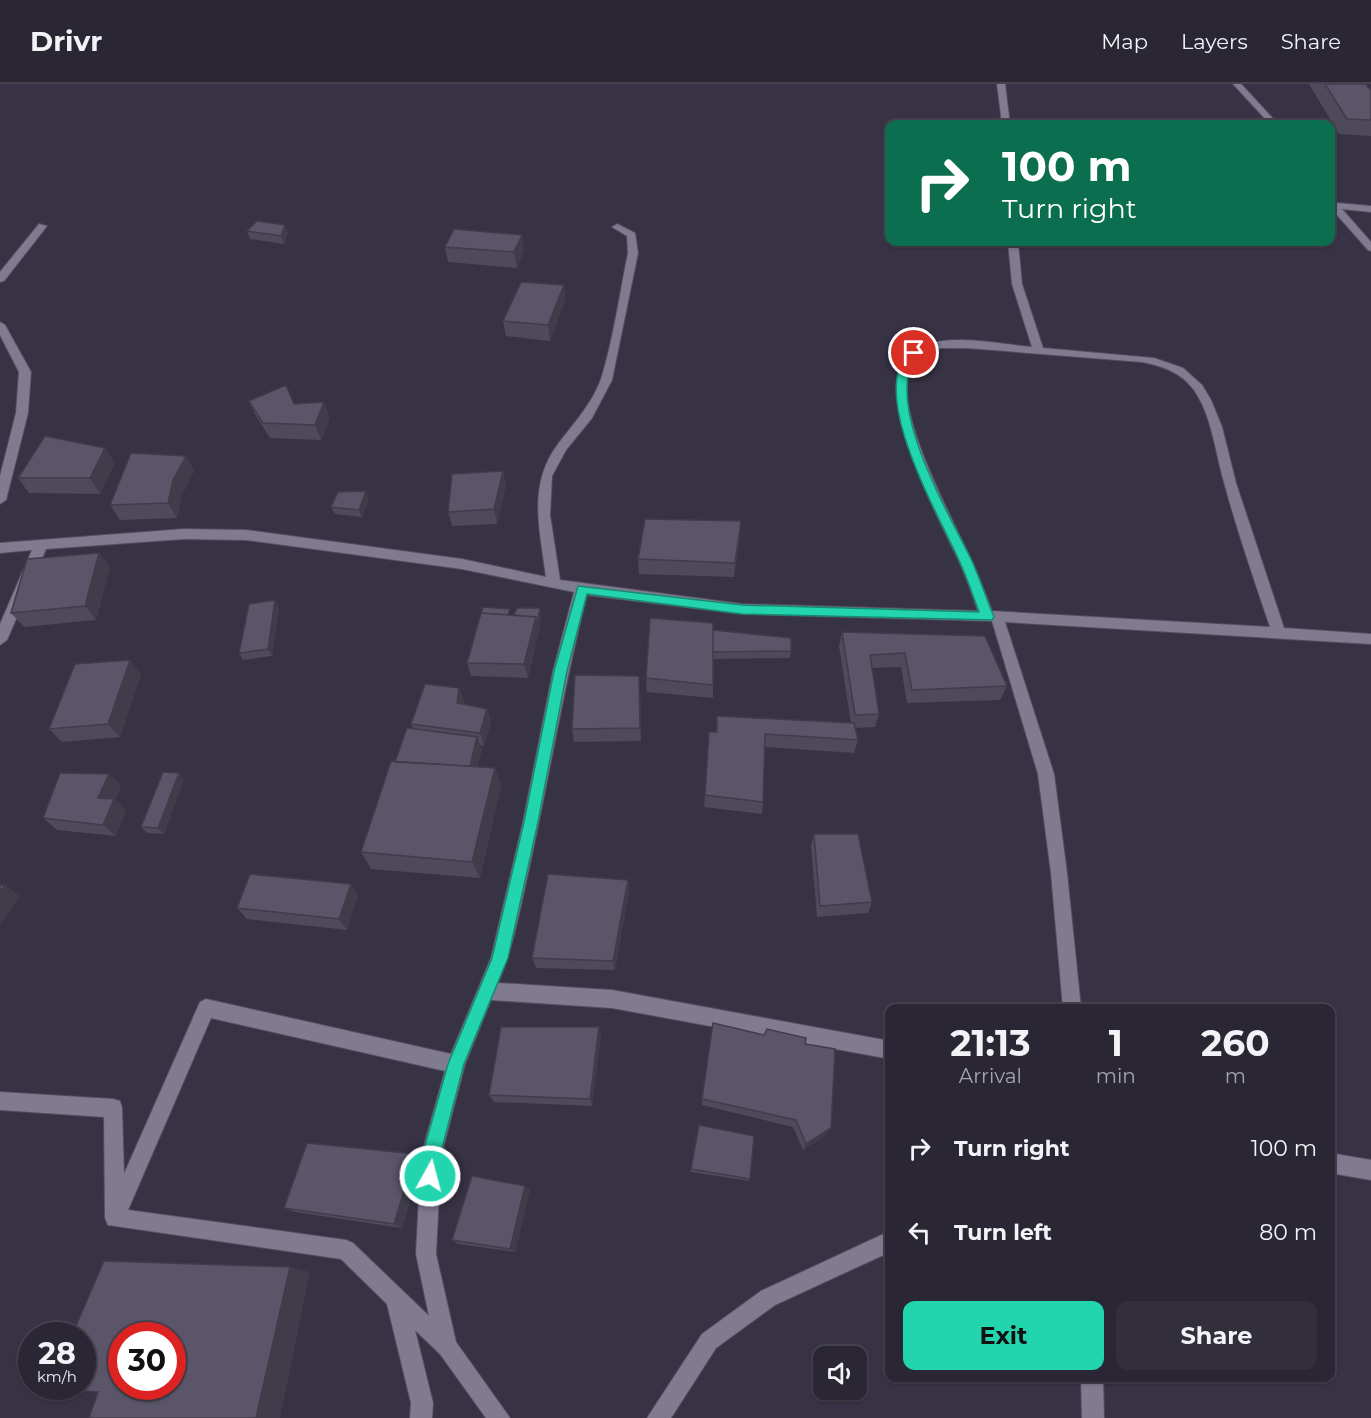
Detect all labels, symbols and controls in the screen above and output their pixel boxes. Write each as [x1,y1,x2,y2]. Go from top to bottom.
text: Drivr [30,24,102,58]
text: Map [1101,29,1148,54]
text: Layers [1181,29,1248,54]
text: Share [1281,29,1341,54]
text: 100 m [1002,140,1131,192]
icon: right [903,144,981,222]
text: Turn right [1002,192,1137,225]
pin [888,327,939,378]
icon: arrive [897,336,930,369]
text: 21:13 [950,1021,1030,1065]
text: 1 [1109,1021,1123,1065]
text: 260 [1201,1021,1270,1065]
text: Arrival [959,1064,1022,1088]
text: min [1096,1064,1136,1088]
text: m [1225,1064,1246,1088]
icon: right [903,1132,936,1165]
text: Turn right [954,1135,1069,1162]
text: 100 m [1251,1135,1317,1162]
position arrow [398,1144,462,1208]
icon: left [903,1216,936,1249]
text: Turn left [954,1219,1052,1246]
text: 80 m [1259,1219,1317,1246]
button: Exit [903,1301,1104,1370]
button: Share [1116,1301,1317,1370]
speed limit sign: 30 [108,1322,186,1400]
text: 28 [38,1335,76,1372]
map controls [813,1346,867,1400]
button: sound [813,1346,867,1400]
text: km/h [37,1367,77,1386]

